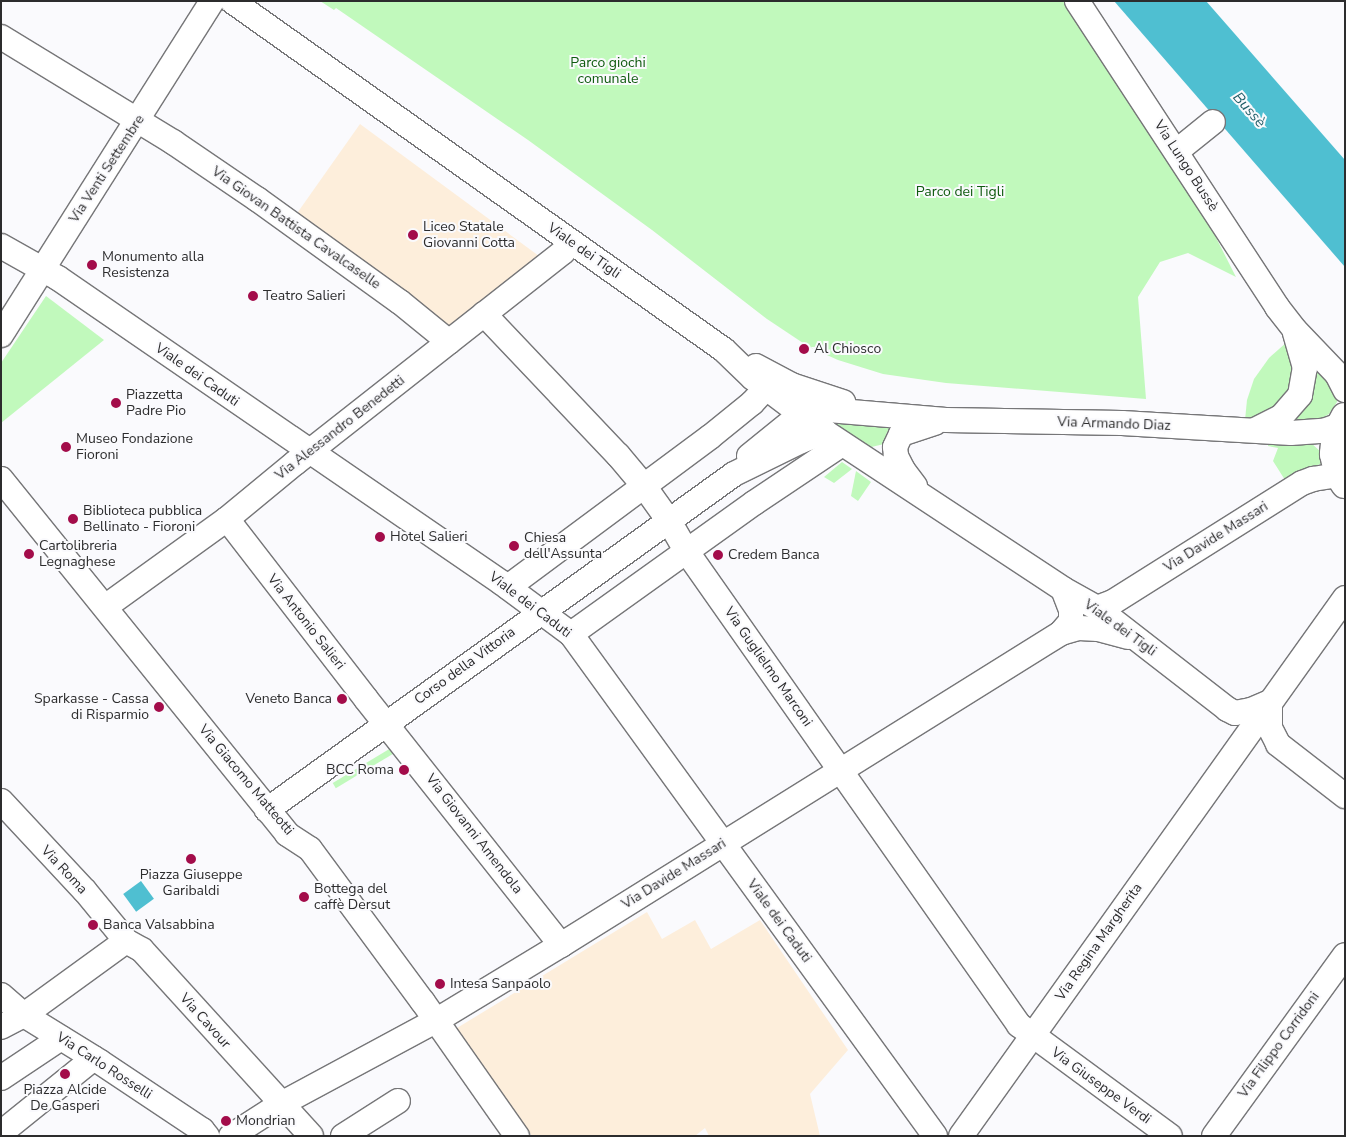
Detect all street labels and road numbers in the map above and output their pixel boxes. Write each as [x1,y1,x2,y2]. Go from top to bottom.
street label: Via Venti Settembre [66,112,148,226]
street label: Via Lungo Bussè [1150,117,1222,215]
street label: Via Giovan Battista Cavalcaselle [208,163,384,293]
street label: Viale dei Tigli [544,220,624,282]
street label: Viale dei Caduti [152,340,242,410]
street label: Via Alessandro Benedetti [272,372,408,484]
street label: Via Armando Diaz [1057,414,1171,434]
street label: Via Davide Massari [1161,498,1271,576]
street label: Viale dei Caduti [486,569,574,641]
street label: Via Antonio Salieri [264,571,348,673]
street label: Viale dei Tigli [1081,596,1159,660]
street label: Via Guglielmo Marconi [720,604,816,730]
street label: Corso della Vittoria [411,624,519,708]
street label: Via Giacomo Matteotti [195,721,297,839]
street label: Via Giovanni Amendola [422,771,526,897]
street label: Via Davide Massari [619,835,729,913]
street label: Via Roma [37,842,91,898]
street label: Viale dei Caduti [743,876,815,966]
street label: Via Regina Margherita [1052,880,1146,1004]
street label: Via Filippo Corridoni [1235,989,1323,1101]
street label: Via Cavour [176,990,234,1052]
street label: Via Carlo Rosselli [53,1029,155,1103]
street label: Via Giuseppe Verdi [1048,1044,1154,1128]

